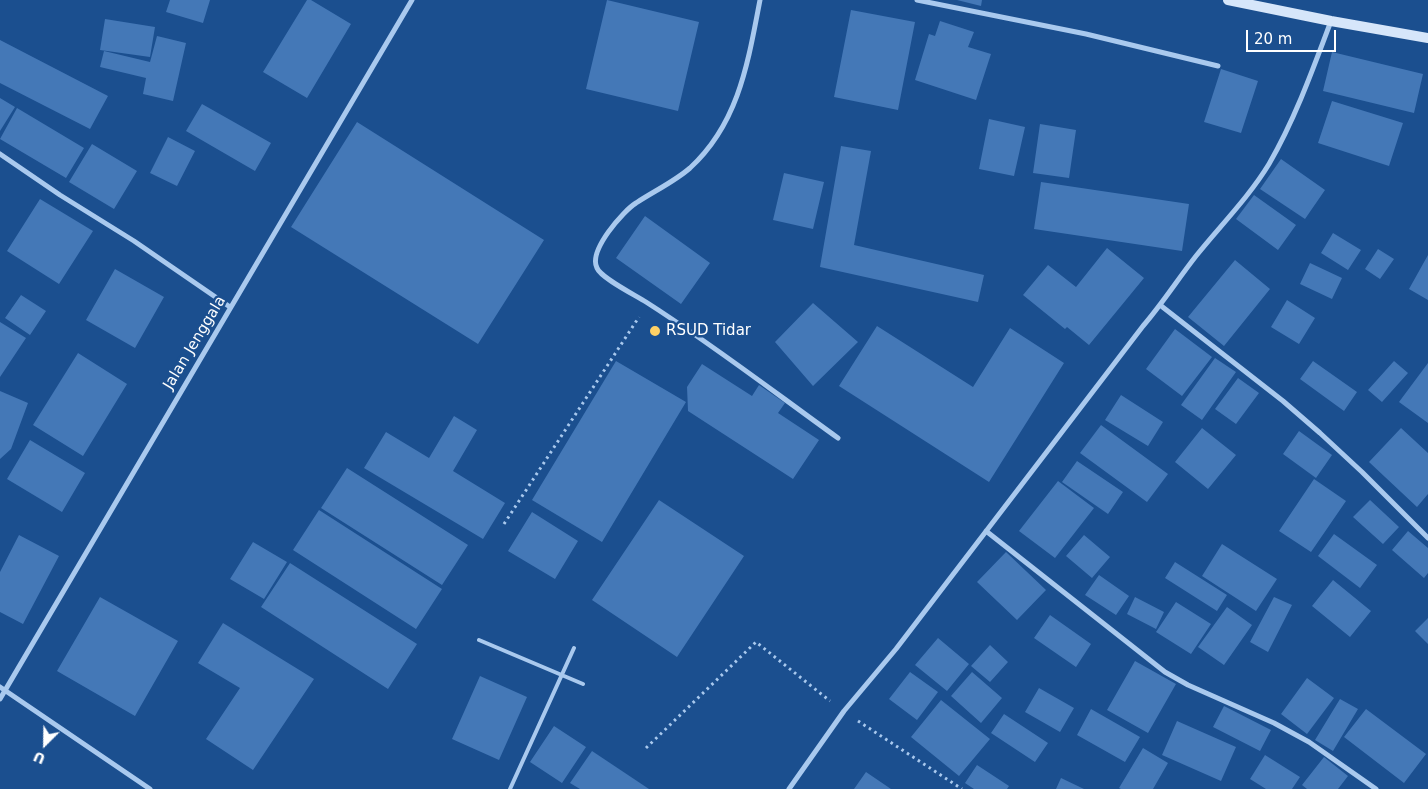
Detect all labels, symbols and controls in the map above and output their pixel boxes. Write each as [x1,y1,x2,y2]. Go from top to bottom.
scale bar [1248,20,1338,52]
text: 20 m [1254,30,1292,48]
street label: Jalan Jenggala [160,293,230,393]
place label: RSUD Tidar [666,322,751,340]
marker: RSUD Tidar [648,324,662,338]
north arrow [20,719,70,769]
text: U [31,748,48,767]

